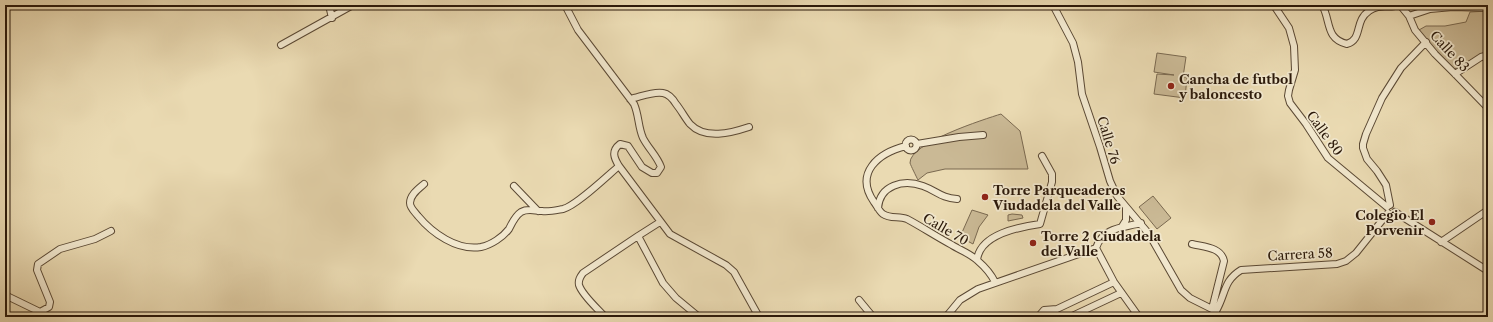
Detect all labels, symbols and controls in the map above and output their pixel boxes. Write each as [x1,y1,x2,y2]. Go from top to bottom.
street label: Calle 83 [1427,27,1473,75]
place label: Cancha de futbol y baloncesto [1178,71,1293,102]
marker: Cancha de futbol y baloncesto [1166,81,1176,91]
street label: Calle 80 [1303,108,1347,158]
street label: Calle 76 [1094,114,1124,166]
place label: Torre Parqueaderos Viudadela del Valle [992,182,1126,213]
marker: Torre Parqueaderos Viudadela del Valle [980,192,990,202]
place label: Colegio El Porvenir [1355,207,1425,238]
street label: Calle 70 [920,210,972,248]
marker: Colegio El Porvenir [1427,217,1437,227]
place label: Torre 2 Ciudadela del Valle [1041,228,1162,259]
marker: Torre 2 Ciudadela del Valle [1028,238,1038,248]
street label: Carrera 58 [1267,244,1333,264]

